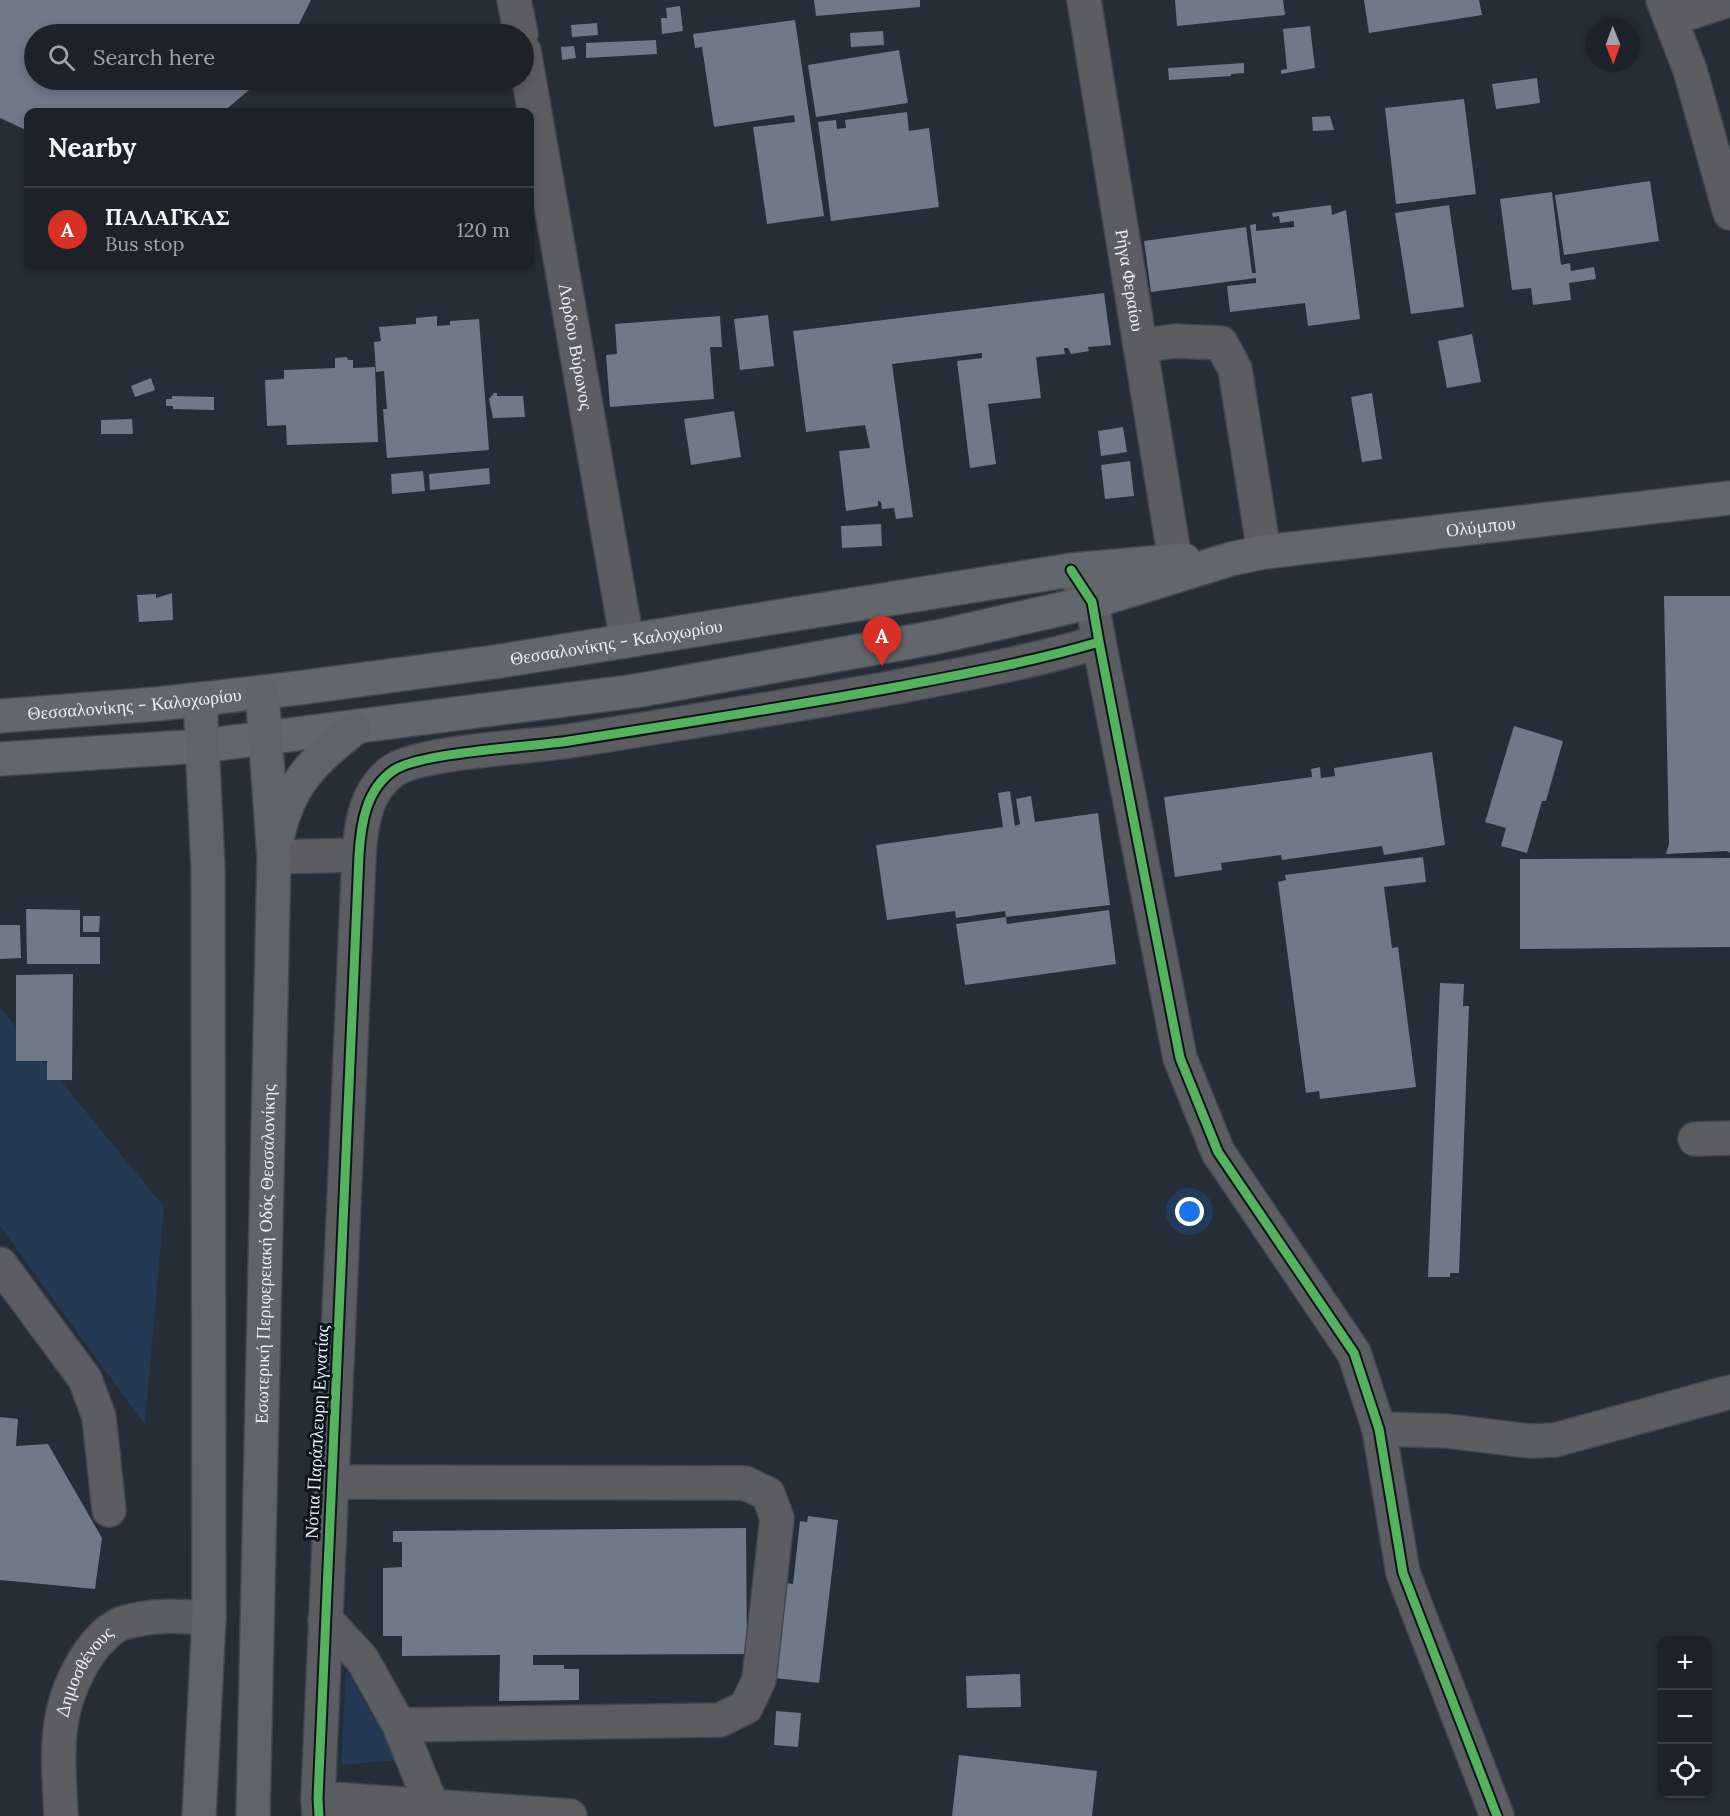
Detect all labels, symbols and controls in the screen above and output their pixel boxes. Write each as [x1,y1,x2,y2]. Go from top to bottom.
north arrow [1586,18,1640,72]
search box [24,24,534,90]
icon: search [45,41,78,74]
text: Search here [93,43,215,71]
text: Nearby [48,131,136,164]
text: ΠΑΛΑΓΚΑΣ [105,203,230,231]
text: A [61,217,74,242]
text: 120 m [456,217,510,242]
street label: Ρήγα Φεραίου [1110,227,1150,333]
text: Bus stop [105,231,184,256]
street label: Λόρδου Βύρωνος [554,281,598,412]
street label: Ολύμπου [1445,511,1517,542]
street label: Θεσσαλονίκης - Καλοχωρίου [508,614,724,670]
pin: A [862,616,902,666]
street label: Θεσσαλονίκης - Καλοχωρίου [27,682,243,725]
street label: Εσωτερική Περιφερειακή Οδός Θεσσαλονίκης [250,1084,280,1424]
your location [1175,1197,1204,1226]
street label: Νότια Παράπλευρη Εγνατίας [299,1325,334,1539]
street label: Δημοσθένους [50,1621,117,1719]
map controls [1658,1636,1712,1798]
button: + [1658,1636,1712,1690]
button: − [1658,1690,1712,1744]
button: locate [1658,1744,1712,1798]

